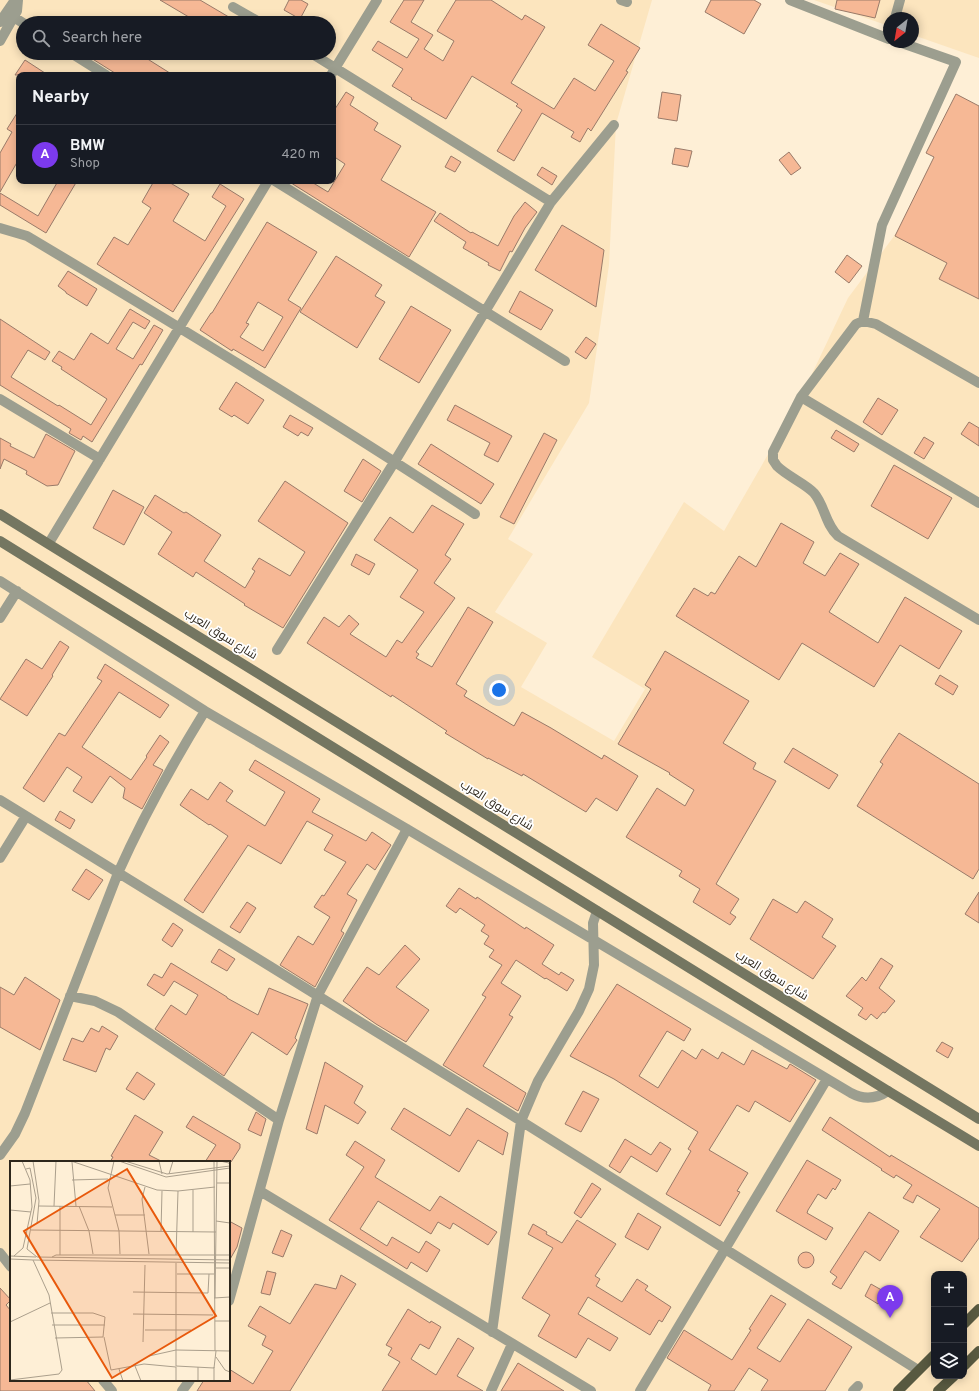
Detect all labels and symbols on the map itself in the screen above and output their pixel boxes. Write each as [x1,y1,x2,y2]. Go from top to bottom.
north arrow [883,12,919,48]
street label: شارع سوق العرب [181,606,260,664]
your location [489,680,509,700]
street label: شارع سوق العرب [457,777,536,835]
street label: شارع سوق العرب [732,947,811,1005]
inset map [10,1161,230,1381]
pin: A [877,1285,903,1318]

